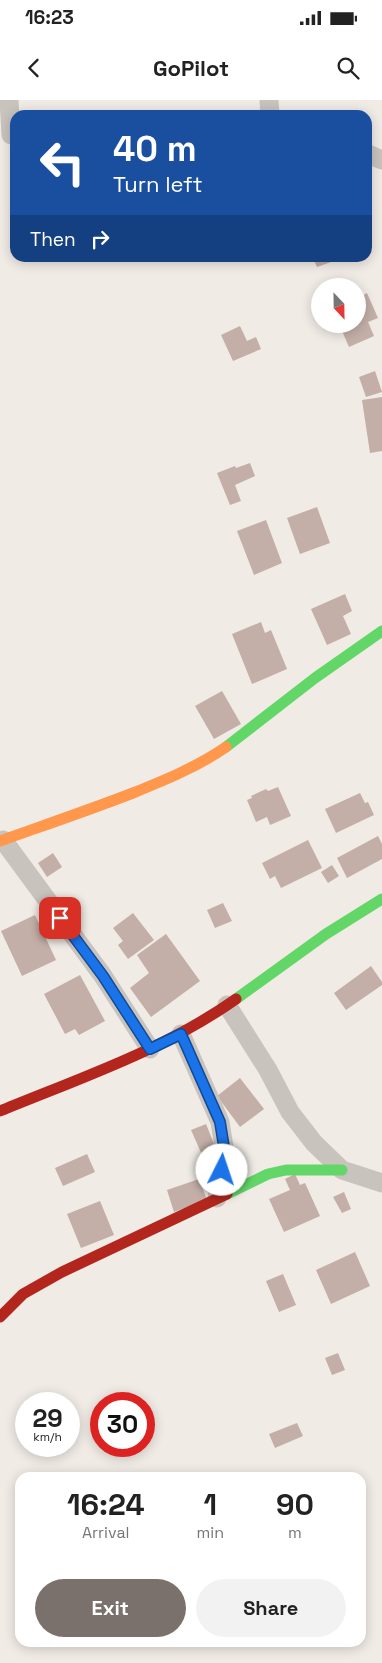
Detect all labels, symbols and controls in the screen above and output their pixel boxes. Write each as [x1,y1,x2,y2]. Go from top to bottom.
text: 16:23 [25,5,74,30]
icon: back [20,54,48,82]
text: GoPilot [153,54,229,82]
icon: search [334,54,362,82]
text: 40 m [113,127,197,171]
icon: left [30,130,95,195]
text: Turn left [113,170,203,198]
icon: right [86,225,114,253]
text: Then [30,227,76,252]
north arrow [311,278,366,332]
map controls [311,278,366,333]
pin [39,897,81,939]
icon: arrive [46,904,74,932]
position arrow [195,1143,247,1195]
speed limit sign: 30 [90,1392,155,1457]
text: 29 [32,1402,63,1434]
text: km/h [33,1429,62,1445]
text: 16:24 [67,1485,144,1524]
text: 1 [203,1485,217,1524]
text: 90 [276,1485,314,1524]
text: Arrival [82,1522,130,1543]
text: min [196,1522,224,1543]
text: m [288,1522,302,1543]
button: Exit [35,1579,186,1637]
button: Share [196,1579,346,1637]

